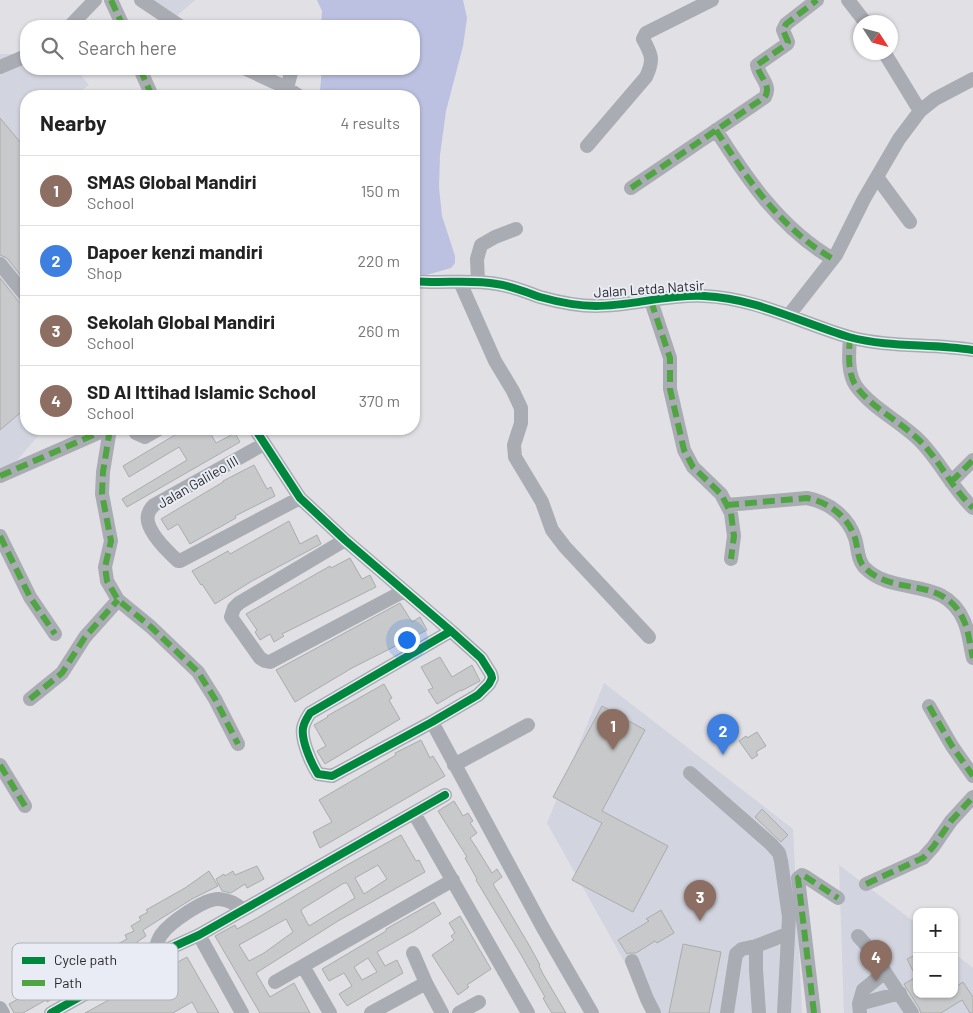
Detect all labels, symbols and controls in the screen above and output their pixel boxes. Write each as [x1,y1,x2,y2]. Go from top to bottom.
north arrow [853,15,898,60]
search box [20,20,420,75]
icon: search [38,34,66,62]
text: Search here [78,36,177,59]
text: Nearby [40,110,106,135]
text: 4 results [340,113,400,132]
text: SMAS Global Mandiri [87,170,257,193]
text: 1 [53,181,59,200]
text: 150 m [361,181,400,200]
text: School [87,193,134,212]
text: Dapoer kenzi mandiri [87,240,263,263]
text: 2 [52,251,60,270]
text: 220 m [357,251,400,270]
text: Shop [87,263,122,282]
street label: Jalan Letda Natsir [593,276,705,301]
text: Sekolah Global Mandiri [87,310,275,333]
text: 3 [52,321,60,340]
text: 260 m [358,321,400,340]
text: School [87,333,134,352]
text: SD Al Ittihad Islamic School [87,380,316,403]
text: 4 [51,391,61,410]
text: 370 m [359,391,400,410]
text: School [87,403,134,422]
street label: Jalan Galileo III [154,452,241,512]
your location [394,627,420,653]
pin: 1 [597,709,629,750]
pin: 2 [707,714,739,755]
pin: 3 [684,880,716,921]
map controls [913,908,958,998]
button: + [913,908,958,953]
pin: 4 [860,940,892,981]
legend [12,943,178,1000]
text: Cycle path [54,951,117,968]
button: − [913,953,958,998]
text: Path [54,974,82,991]

